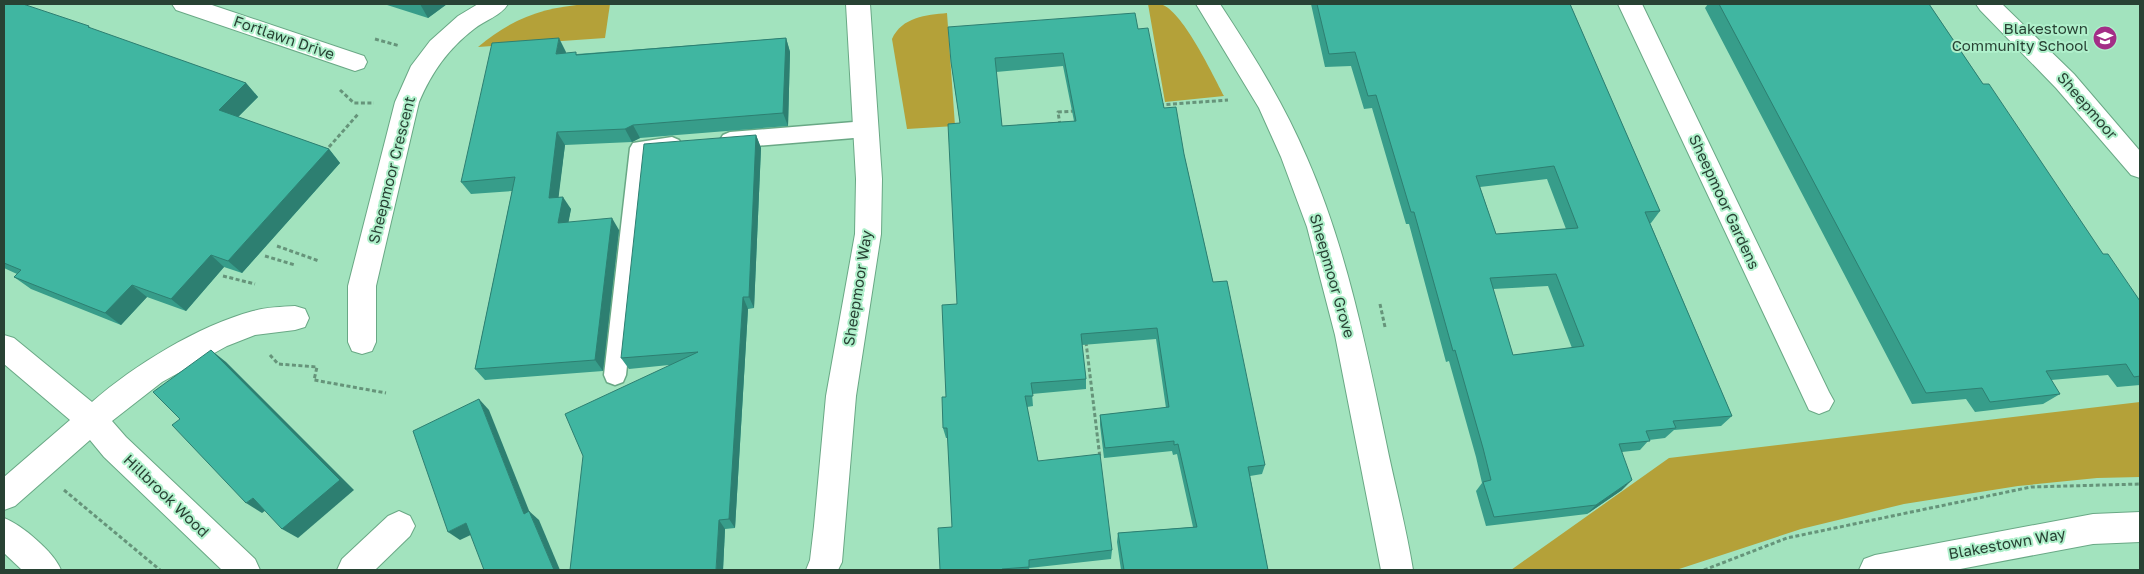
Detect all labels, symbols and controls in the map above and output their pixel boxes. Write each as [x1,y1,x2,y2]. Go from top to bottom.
street label: Fortlawn Drive [232,11,337,63]
place label: Blakestown Community School [1952,19,2088,54]
school or university icon: Blakestown Community School [2092,25,2118,51]
street label: Sheepmoor [2054,68,2122,143]
street label: Sheepmoor Crescent [364,94,418,245]
street label: Sheepmoor Gardens [1686,132,1764,272]
street label: Sheepmoor Grove [1307,212,1359,340]
street label: Sheepmoor Way [839,228,875,347]
street label: Hillbrook Wood [120,450,213,540]
street label: Blakestown Way [1947,524,2067,562]

